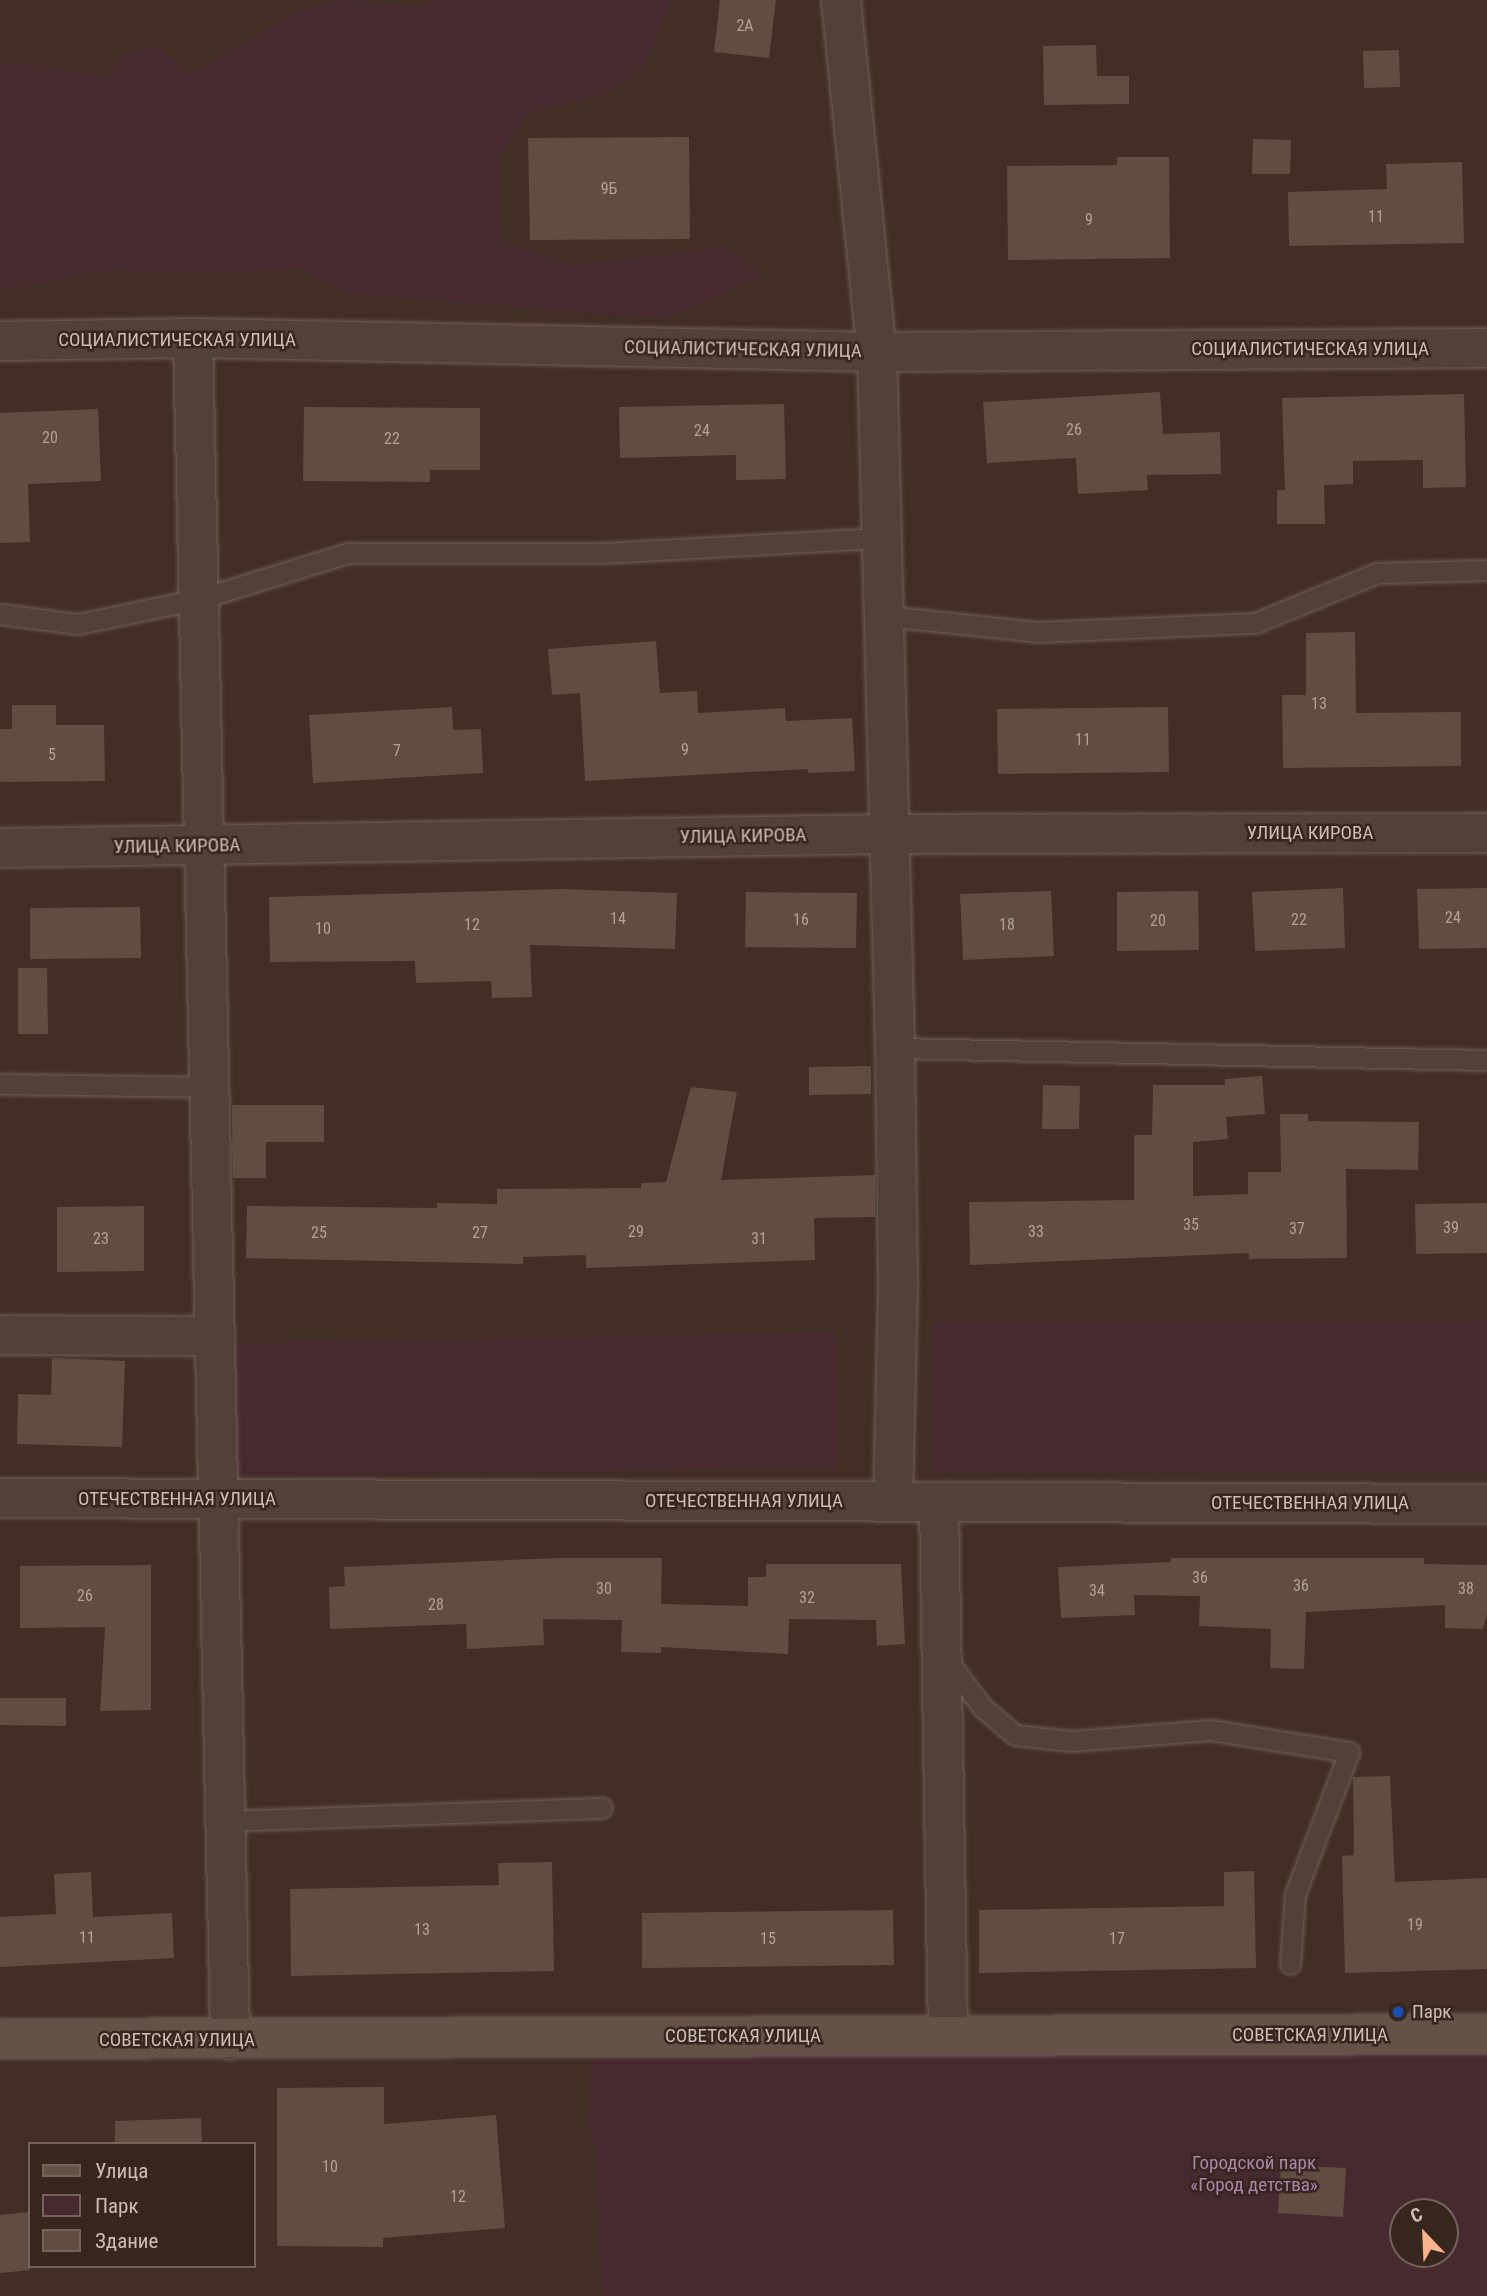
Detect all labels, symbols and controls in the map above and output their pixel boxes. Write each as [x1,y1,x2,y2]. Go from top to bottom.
house number: 2А [736,16,754,36]
house number: 9Б [601,179,617,199]
house number: 11 [1368,207,1384,227]
house number: 9 [1085,210,1093,230]
street label: СОЦИАЛИСТИЧЕСКАЯ УЛИЦА [58,329,296,351]
street label: СОЦИАЛИСТИЧЕСКАЯ УЛИЦА [624,336,862,362]
street label: СОЦИАЛИСТИЧЕСКАЯ УЛИЦА [1191,338,1429,360]
house number: 26 [1066,420,1082,440]
house number: 24 [694,421,710,441]
house number: 20 [42,428,58,448]
house number: 22 [384,429,400,449]
house number: 13 [1311,694,1327,714]
house number: 11 [1075,730,1091,750]
house number: 9 [681,740,689,760]
house number: 7 [393,741,401,761]
house number: 5 [48,745,56,765]
street label: УЛИЦА КИРОВА [1247,822,1373,844]
street label: УЛИЦА КИРОВА [679,823,807,849]
street label: УЛИЦА КИРОВА [113,833,241,859]
house number: 24 [1445,908,1461,928]
house number: 14 [610,909,626,929]
house number: 16 [793,910,809,930]
house number: 22 [1291,910,1307,930]
house number: 20 [1150,911,1166,931]
house number: 12 [464,915,480,935]
house number: 18 [999,915,1015,935]
house number: 10 [315,919,331,939]
house number: 35 [1183,1215,1199,1235]
house number: 39 [1443,1218,1459,1238]
house number: 37 [1289,1219,1305,1239]
house number: 29 [628,1222,644,1242]
house number: 33 [1028,1222,1044,1242]
house number: 25 [311,1223,327,1243]
house number: 27 [472,1223,488,1243]
house number: 23 [93,1229,109,1249]
house number: 31 [751,1229,767,1249]
street label: ОТЕЧЕСТВЕННАЯ УЛИЦА [78,1488,276,1510]
street label: ОТЕЧЕСТВЕННАЯ УЛИЦА [645,1490,843,1512]
street label: ОТЕЧЕСТВЕННАЯ УЛИЦА [1211,1492,1409,1514]
house number: 36 [1192,1568,1208,1588]
house number: 36 [1293,1576,1309,1596]
house number: 30 [596,1579,612,1599]
house number: 38 [1458,1579,1474,1599]
house number: 34 [1089,1581,1105,1601]
house number: 26 [77,1586,93,1606]
house number: 32 [799,1588,815,1608]
house number: 28 [428,1595,444,1615]
house number: 19 [1407,1915,1423,1935]
house number: 13 [414,1920,430,1940]
house number: 11 [79,1928,95,1948]
house number: 15 [760,1929,776,1949]
house number: 17 [1109,1929,1125,1949]
place label: Парк [1412,2001,1451,2023]
marker: Парк [1390,2004,1406,2020]
street label: СОВЕТСКАЯ УЛИЦА [1232,2024,1388,2046]
street label: СОВЕТСКАЯ УЛИЦА [665,2025,821,2047]
street label: СОВЕТСКАЯ УЛИЦА [99,2029,255,2051]
legend [28,2142,256,2268]
park label: Городской парк «Город детства» [1190,2152,1318,2196]
house number: 10 [322,2157,338,2177]
text: Улица [95,2159,148,2183]
house number: 12 [450,2187,466,2207]
text: Парк [95,2194,139,2218]
north arrow [1389,2198,1459,2268]
text: С [1407,2202,1426,2228]
text: Здание [95,2229,158,2253]

